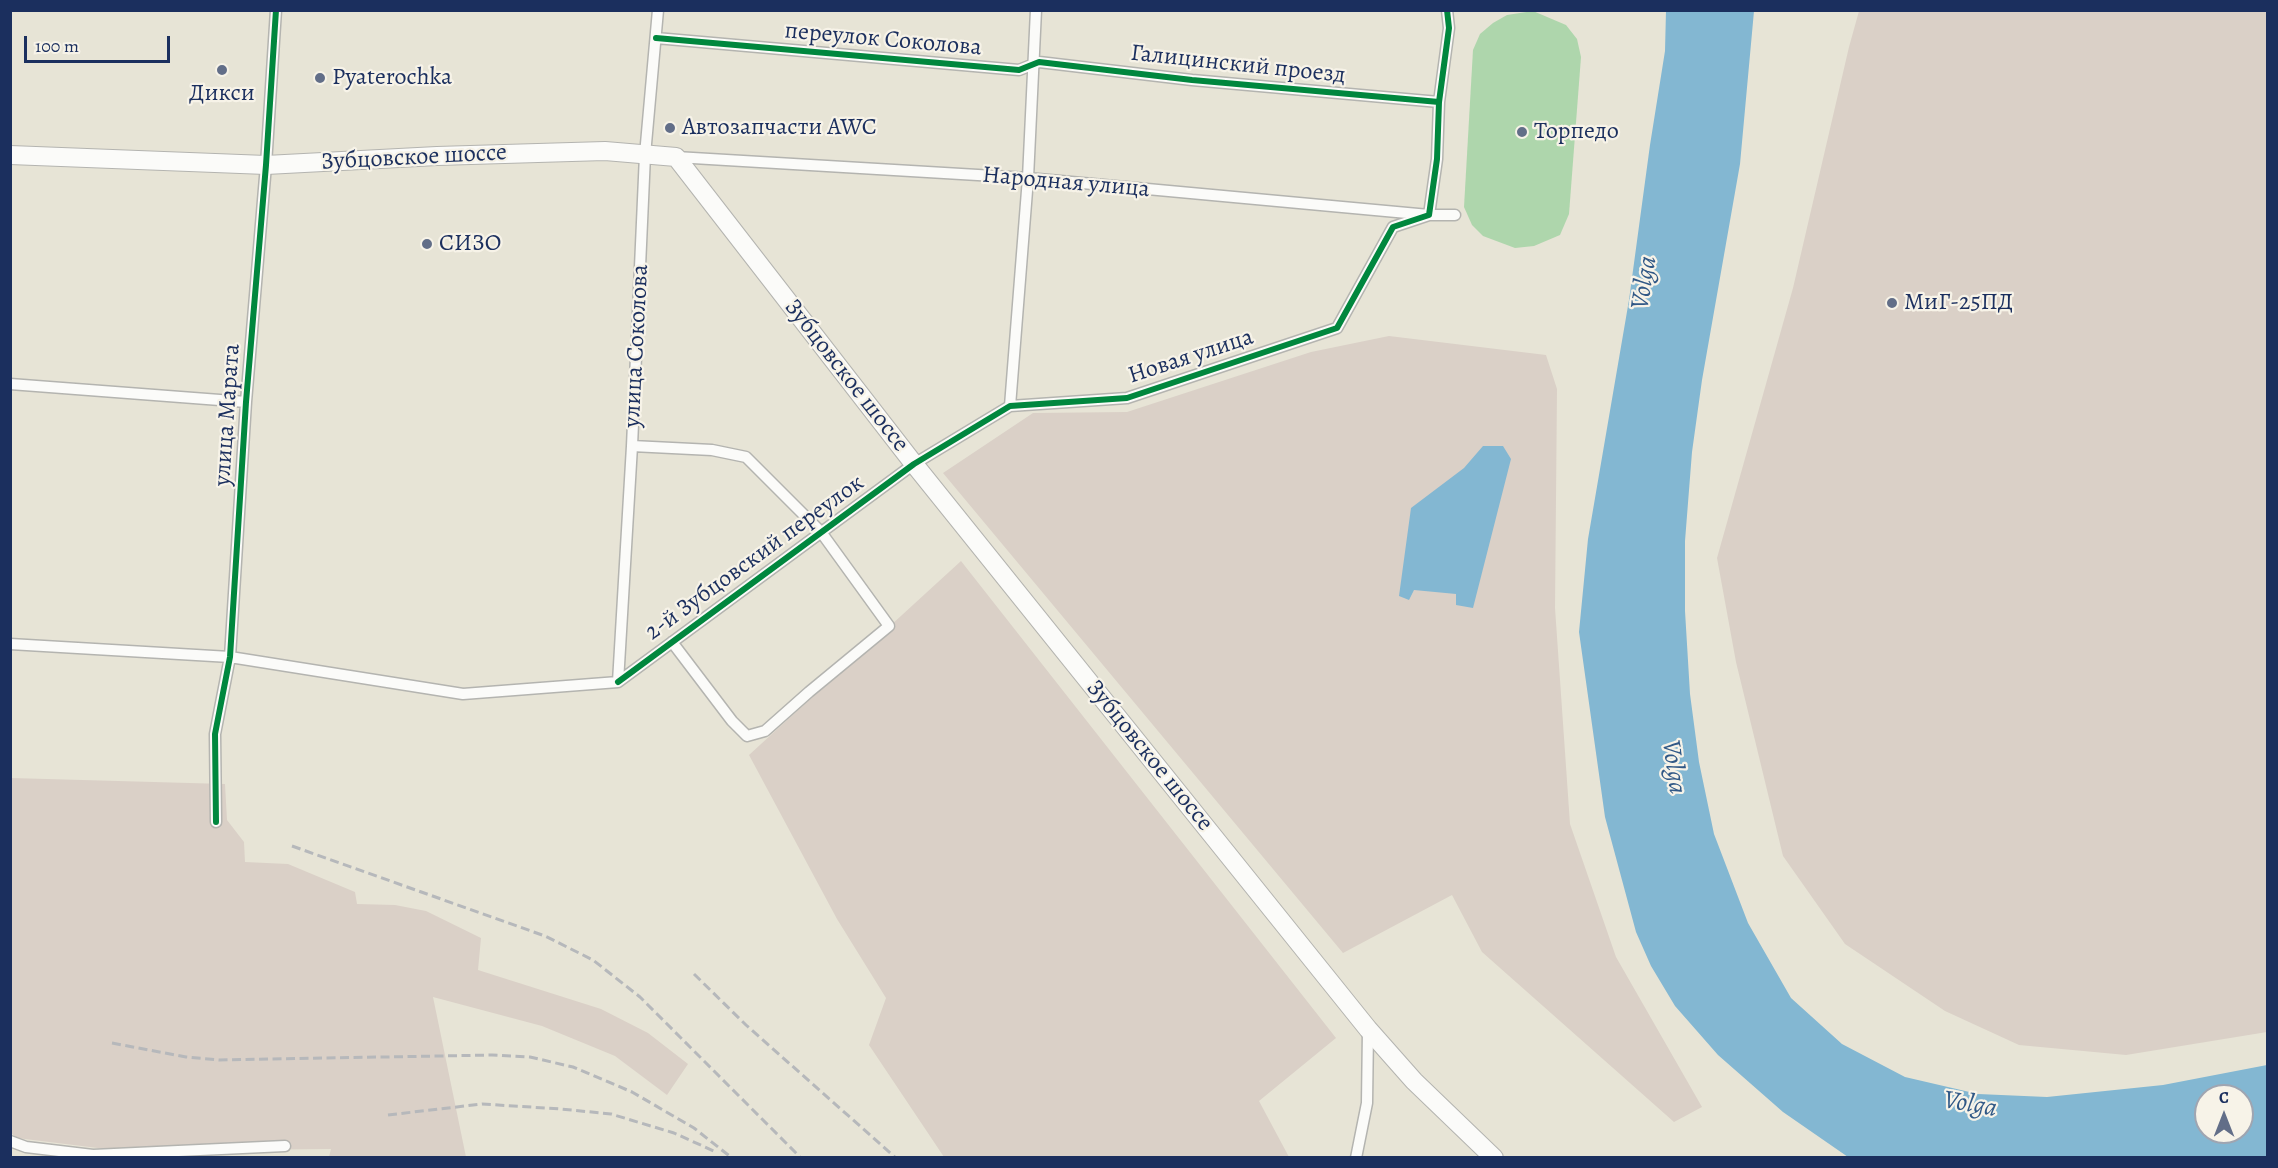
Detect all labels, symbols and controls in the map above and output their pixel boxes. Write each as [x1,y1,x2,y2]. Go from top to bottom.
street label: переулок Соколова [783,17,983,63]
scale bar [27,24,172,62]
text: 100 m [35,34,79,58]
street label: Галицинский проезд [1129,39,1347,91]
marker: Дикси [215,63,229,77]
place label: Pyaterochka [332,64,452,92]
marker: Pyaterochka [313,71,327,85]
place label: Дикси [189,80,255,108]
place label: Автозапчасти AWC [682,114,877,142]
place label: Торпедо [1534,118,1619,146]
marker: Автозапчасти AWC [663,121,677,135]
marker: Торпедо [1515,125,1529,139]
street label: Зубцовское шоссе [320,139,508,177]
street label: Народная улица [981,161,1151,205]
place label: СИЗО [439,230,501,258]
marker: СИЗО [420,237,434,251]
water label: Volga [1625,254,1665,312]
street label: улица Соколова [618,264,656,428]
place label: МиГ-25ПД [1904,289,2013,317]
street label: Зубцовское шоссе [777,294,915,458]
marker: МиГ-25ПД [1885,296,1899,310]
street label: Новая улица [1125,323,1257,391]
street label: улица Марата [209,343,247,487]
street label: 2-й Зубцовский переулок [640,469,870,647]
street label: Зубцовское шоссе [1079,675,1219,837]
water label: Volga [1654,738,1692,796]
north arrow [2194,1084,2254,1144]
water label: Volga [1941,1085,1999,1125]
text: С [2219,1087,2229,1109]

